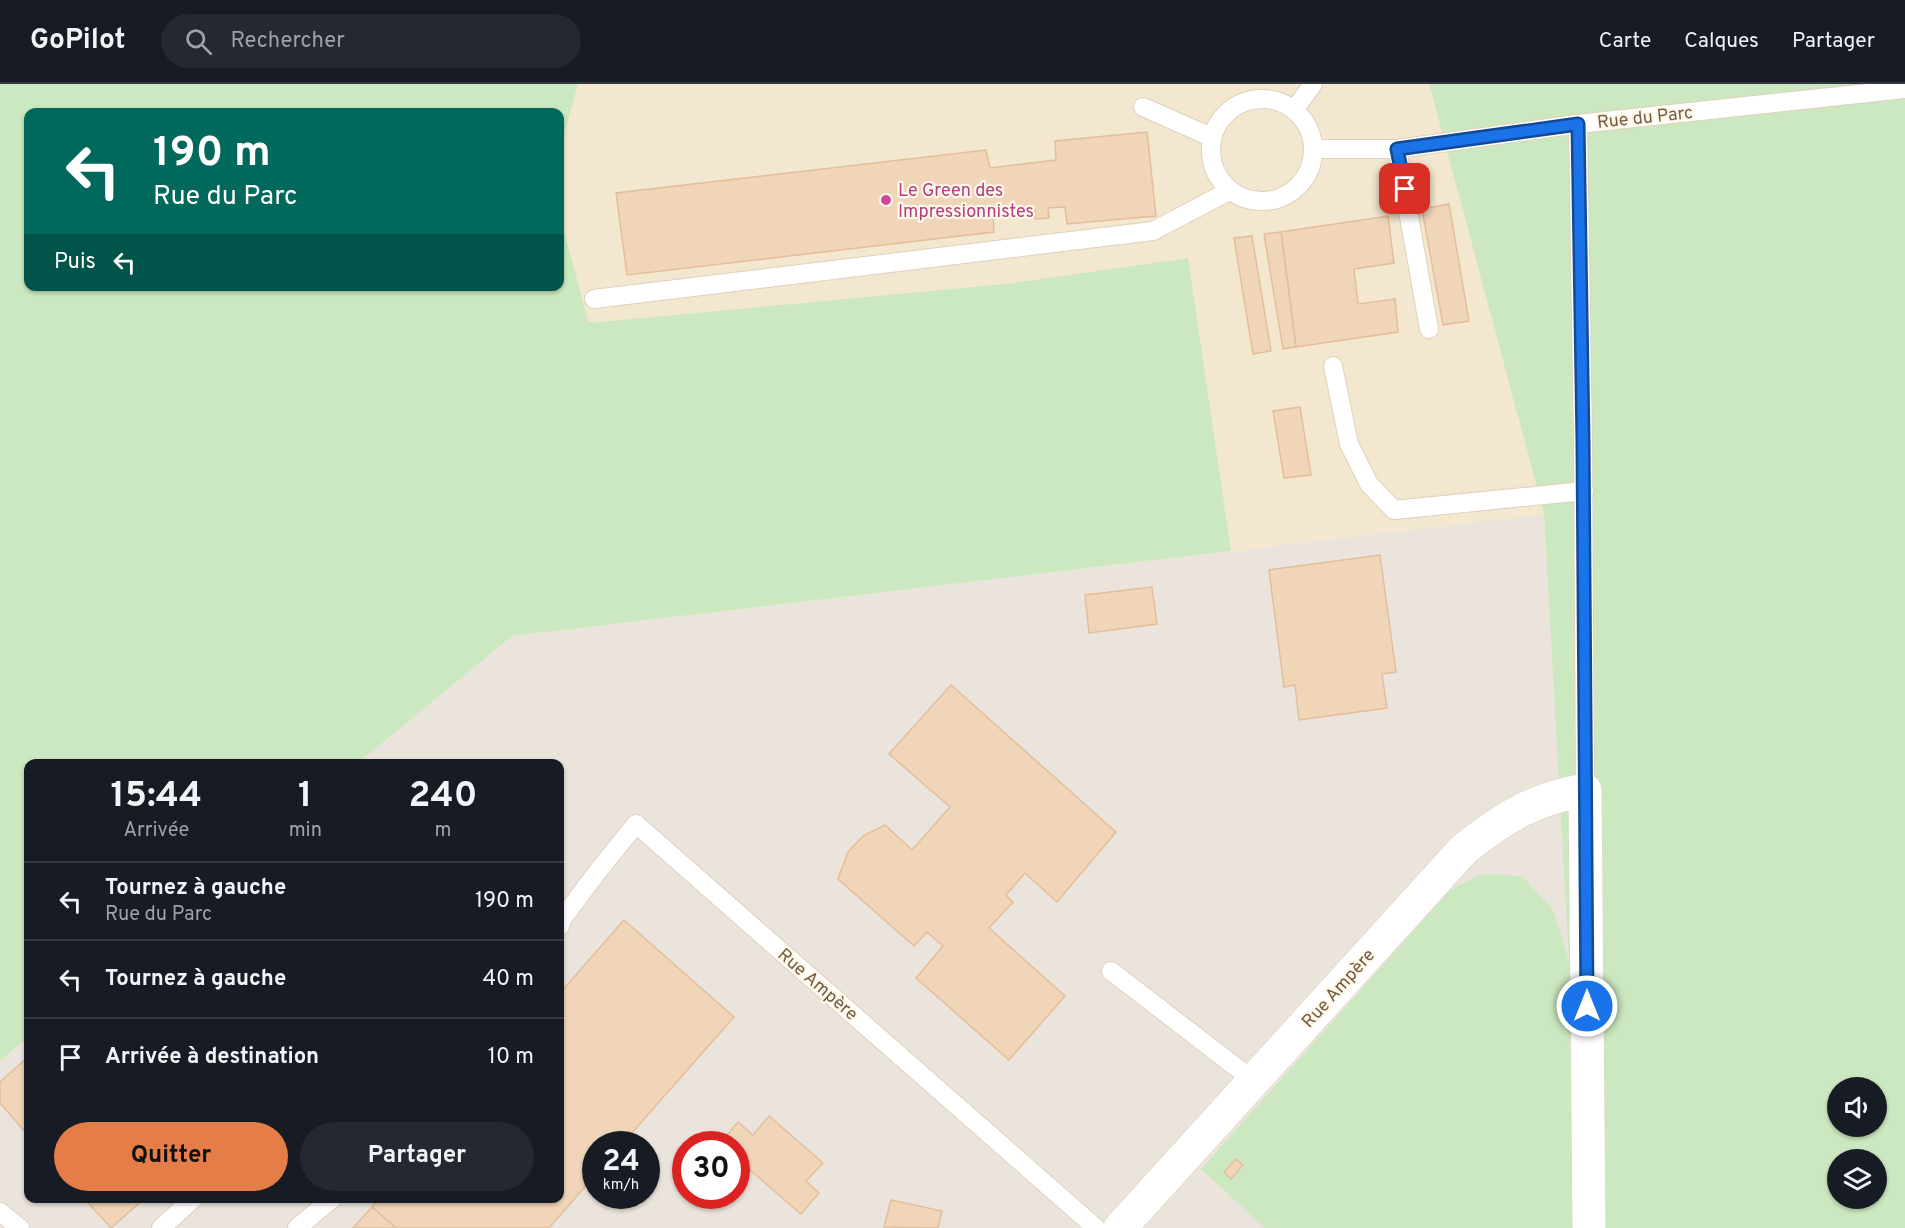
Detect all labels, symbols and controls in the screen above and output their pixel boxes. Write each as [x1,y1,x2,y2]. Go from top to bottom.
search box [161,14,581,68]
text: GoPilot [30,23,125,59]
icon: search [182,25,215,58]
text: Rechercher [230,28,345,55]
text: Carte [1599,28,1651,55]
text: Calques [1684,28,1759,55]
text: Partager [1792,28,1875,55]
street label: Rue du Parc [1596,102,1694,135]
text: 190 m [153,128,271,181]
icon: left [54,132,132,210]
pin [1379,163,1430,214]
icon: arrive [1388,172,1421,205]
text: Rue du Parc [153,180,298,214]
place label: Le Green des Impressionnistes [898,180,1034,224]
marker: Le Green des Impressionnistes [879,193,893,207]
icon: left [108,246,141,279]
text: Puis [54,249,96,276]
text: 15:44 [111,774,202,820]
text: 1 [298,774,312,820]
text: 240 [409,774,477,820]
text: Arrivée [123,818,189,844]
text: min [289,818,322,844]
text: m [434,818,451,844]
text: Tournez à gauche [105,875,286,902]
icon: left [54,885,87,918]
text: 190 m [475,888,534,915]
text: Rue du Parc [105,902,212,928]
street label: Rue Ampère [772,944,862,1026]
street label: Rue Ampère [1297,945,1381,1034]
icon: left [54,963,87,996]
text: Tournez à gauche [105,966,286,993]
text: 40 m [482,966,534,993]
position arrow [1555,974,1619,1038]
icon: arrive [54,1041,87,1074]
text: Arrivée à destination [105,1044,319,1071]
text: 10 m [488,1044,534,1071]
map controls [1827,1077,1887,1209]
button: sound [1827,1077,1887,1137]
button: Quitter [54,1122,288,1191]
button: Partager [300,1122,534,1191]
speed limit sign: 30 [672,1131,750,1209]
text: 24 [602,1144,640,1181]
button: layers [1827,1149,1887,1209]
text: km/h [603,1176,639,1195]

